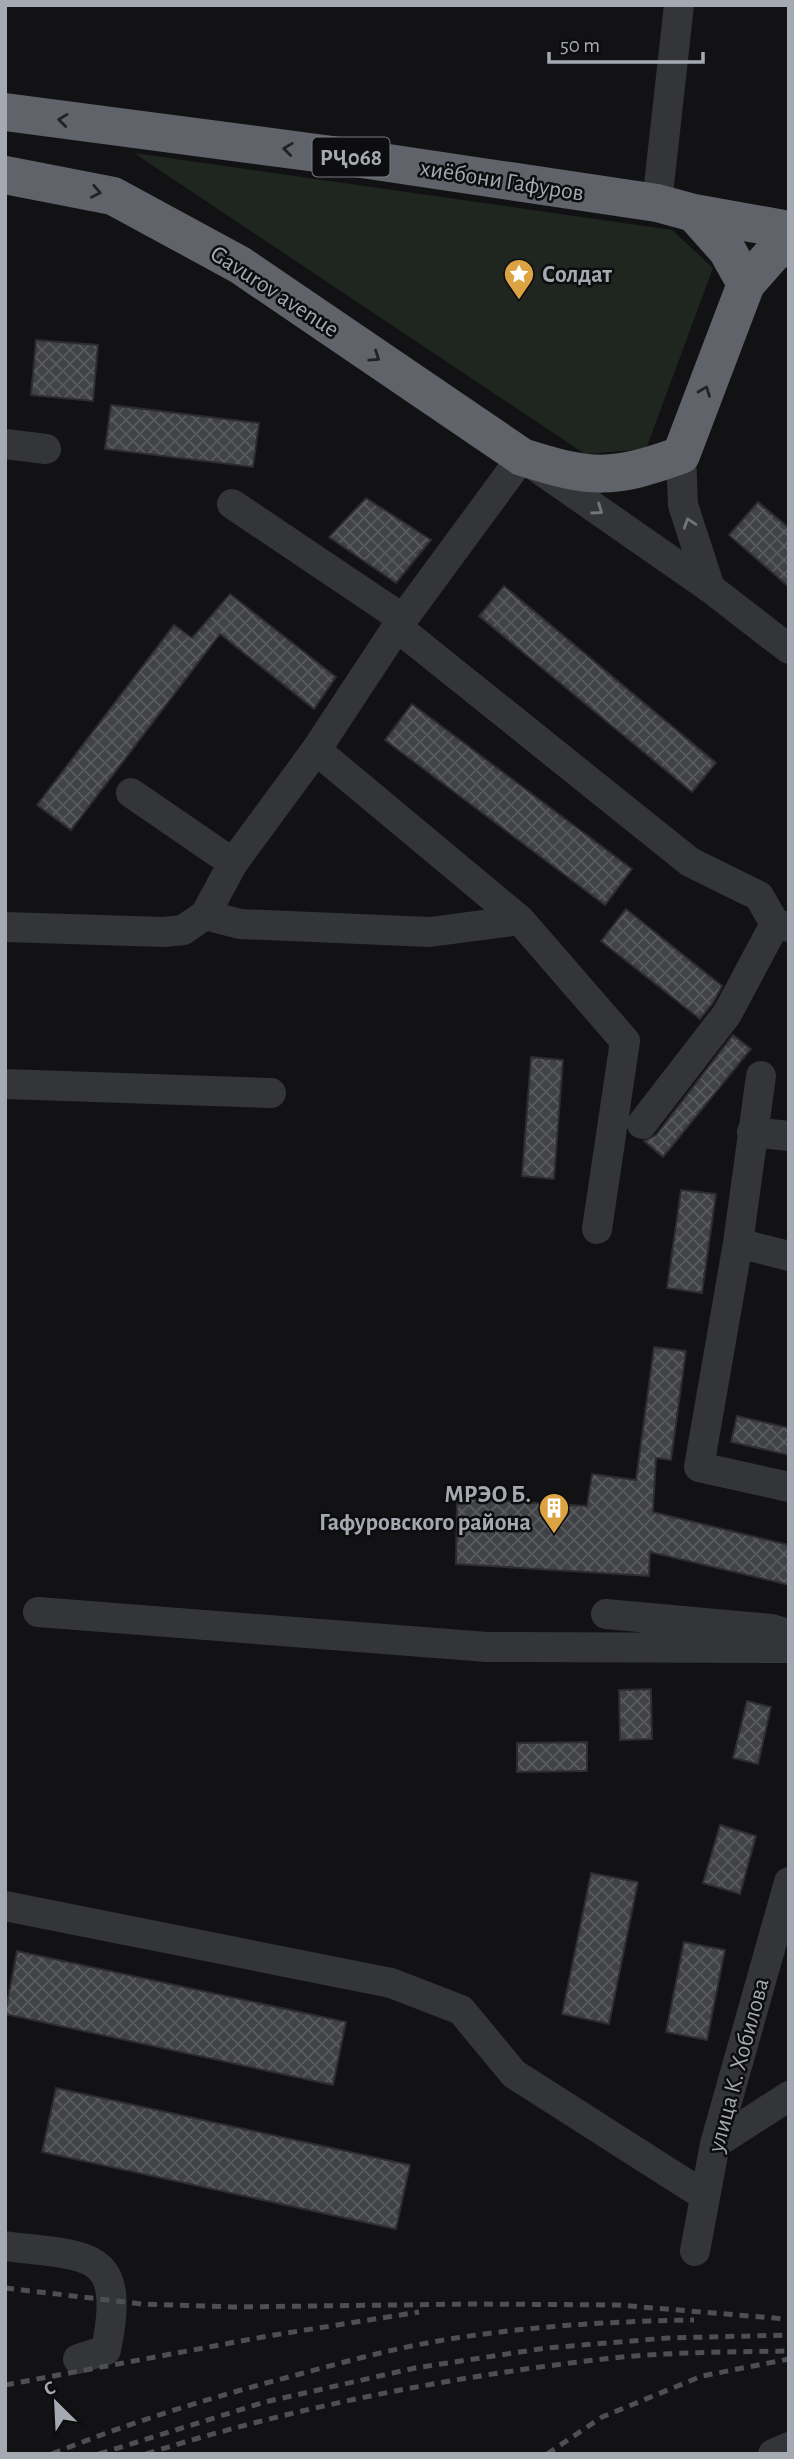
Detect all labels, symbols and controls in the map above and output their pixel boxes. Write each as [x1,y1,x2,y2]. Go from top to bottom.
scale bar [549,21,703,65]
text: 50 m [560,35,600,56]
one-way arrow [57,112,68,127]
road number: РҶ068 [312,138,390,176]
one-way arrow [282,142,294,157]
street label: хиёбони Гафуров [418,156,585,206]
one-way arrow [90,184,102,199]
street label: Gavurov avenue [206,242,343,342]
place icon: Солдат [502,257,536,301]
place label: Солдат [542,263,613,287]
one-way arrow [367,349,380,361]
one-way arrow [697,386,711,398]
one-way arrow [590,502,603,514]
one-way arrow [682,517,697,529]
place label: МРЭО Б. Гафуровского района [319,1483,531,1535]
building icon: МРЭО Б. Гафуровского района [537,1491,571,1535]
street label: улица К. Хобилова [704,1976,774,2156]
north arrow [21,2368,91,2438]
text: С [41,2378,58,2400]

